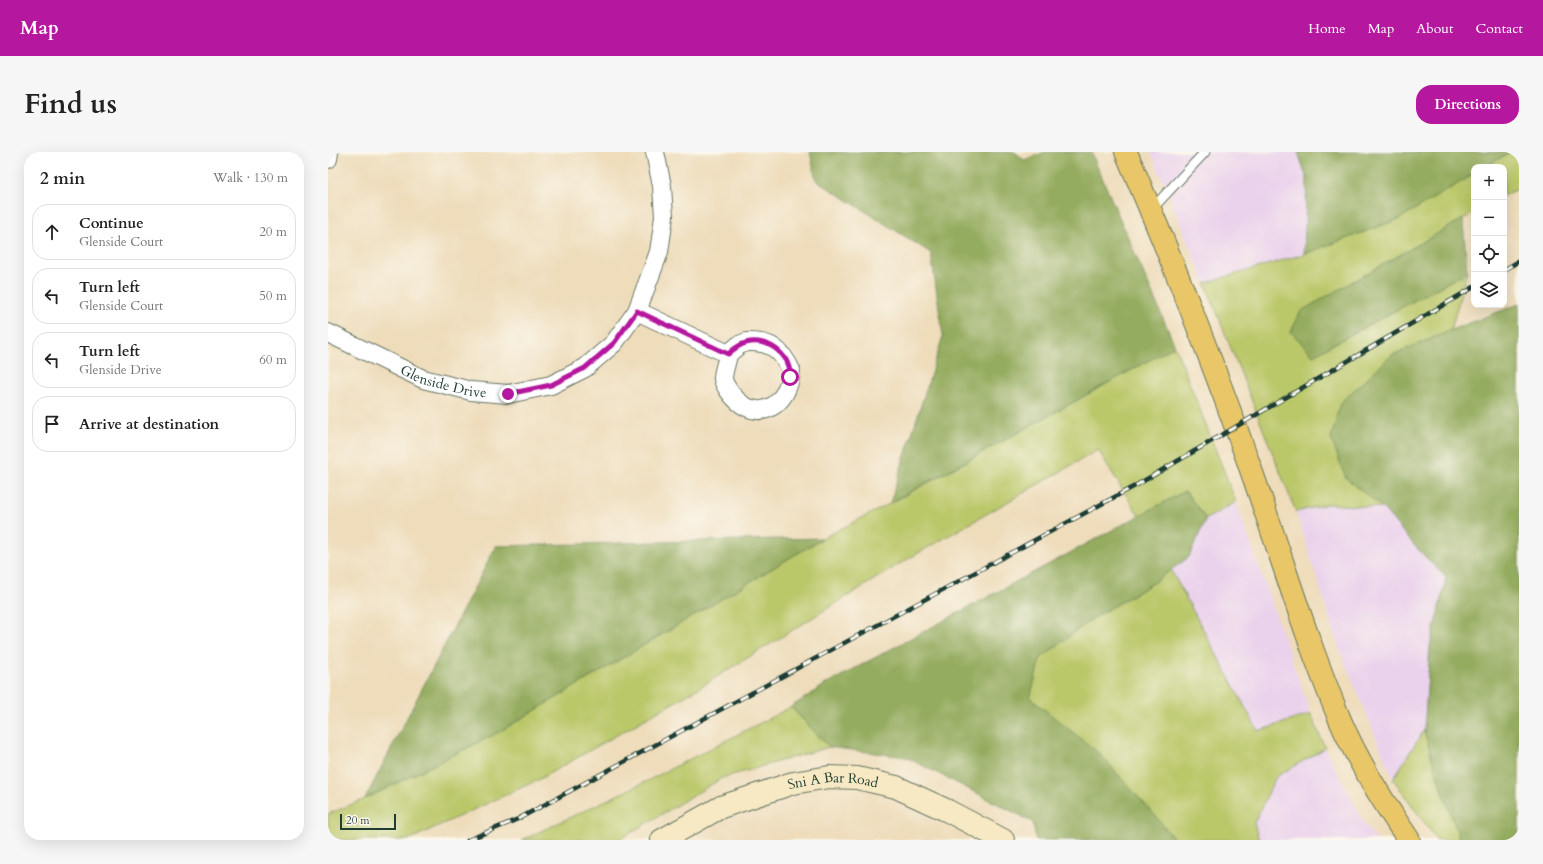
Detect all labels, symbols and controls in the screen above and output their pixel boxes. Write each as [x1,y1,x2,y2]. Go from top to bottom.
text: Map [20,15,59,41]
text: Home [1308,19,1346,38]
text: Map [1368,19,1394,38]
text: About [1416,19,1453,38]
text: Contact [1475,19,1523,38]
text: Find us [24,85,117,123]
button: Directions [1416,85,1519,124]
map controls [1471,164,1507,308]
button: + [1471,164,1507,200]
text: 2 min [40,167,85,190]
text: Walk · 130 m [213,169,288,187]
button: − [1471,200,1507,236]
text: Continue [79,213,144,233]
icon: ahead [41,221,63,243]
text: 20 m [259,223,287,241]
text: Glenside Court [79,233,163,251]
button: locate [1471,236,1507,272]
button: layers [1471,272,1507,308]
text: Turn left [79,277,140,297]
icon: left [41,285,63,307]
text: 50 m [259,287,287,305]
text: Glenside Court [79,297,163,315]
text: Turn left [79,341,140,361]
icon: left [41,349,63,371]
text: 60 m [259,351,287,369]
street label: Glenside Drive [397,360,487,402]
text: Glenside Drive [79,361,162,379]
route start [781,368,799,386]
route end [499,385,517,403]
icon: arrive [41,413,63,435]
text: Arrive at destination [79,414,219,434]
street label: Sni A Bar Road [785,767,881,794]
scale bar [340,812,396,831]
text: 20 m [346,813,370,828]

